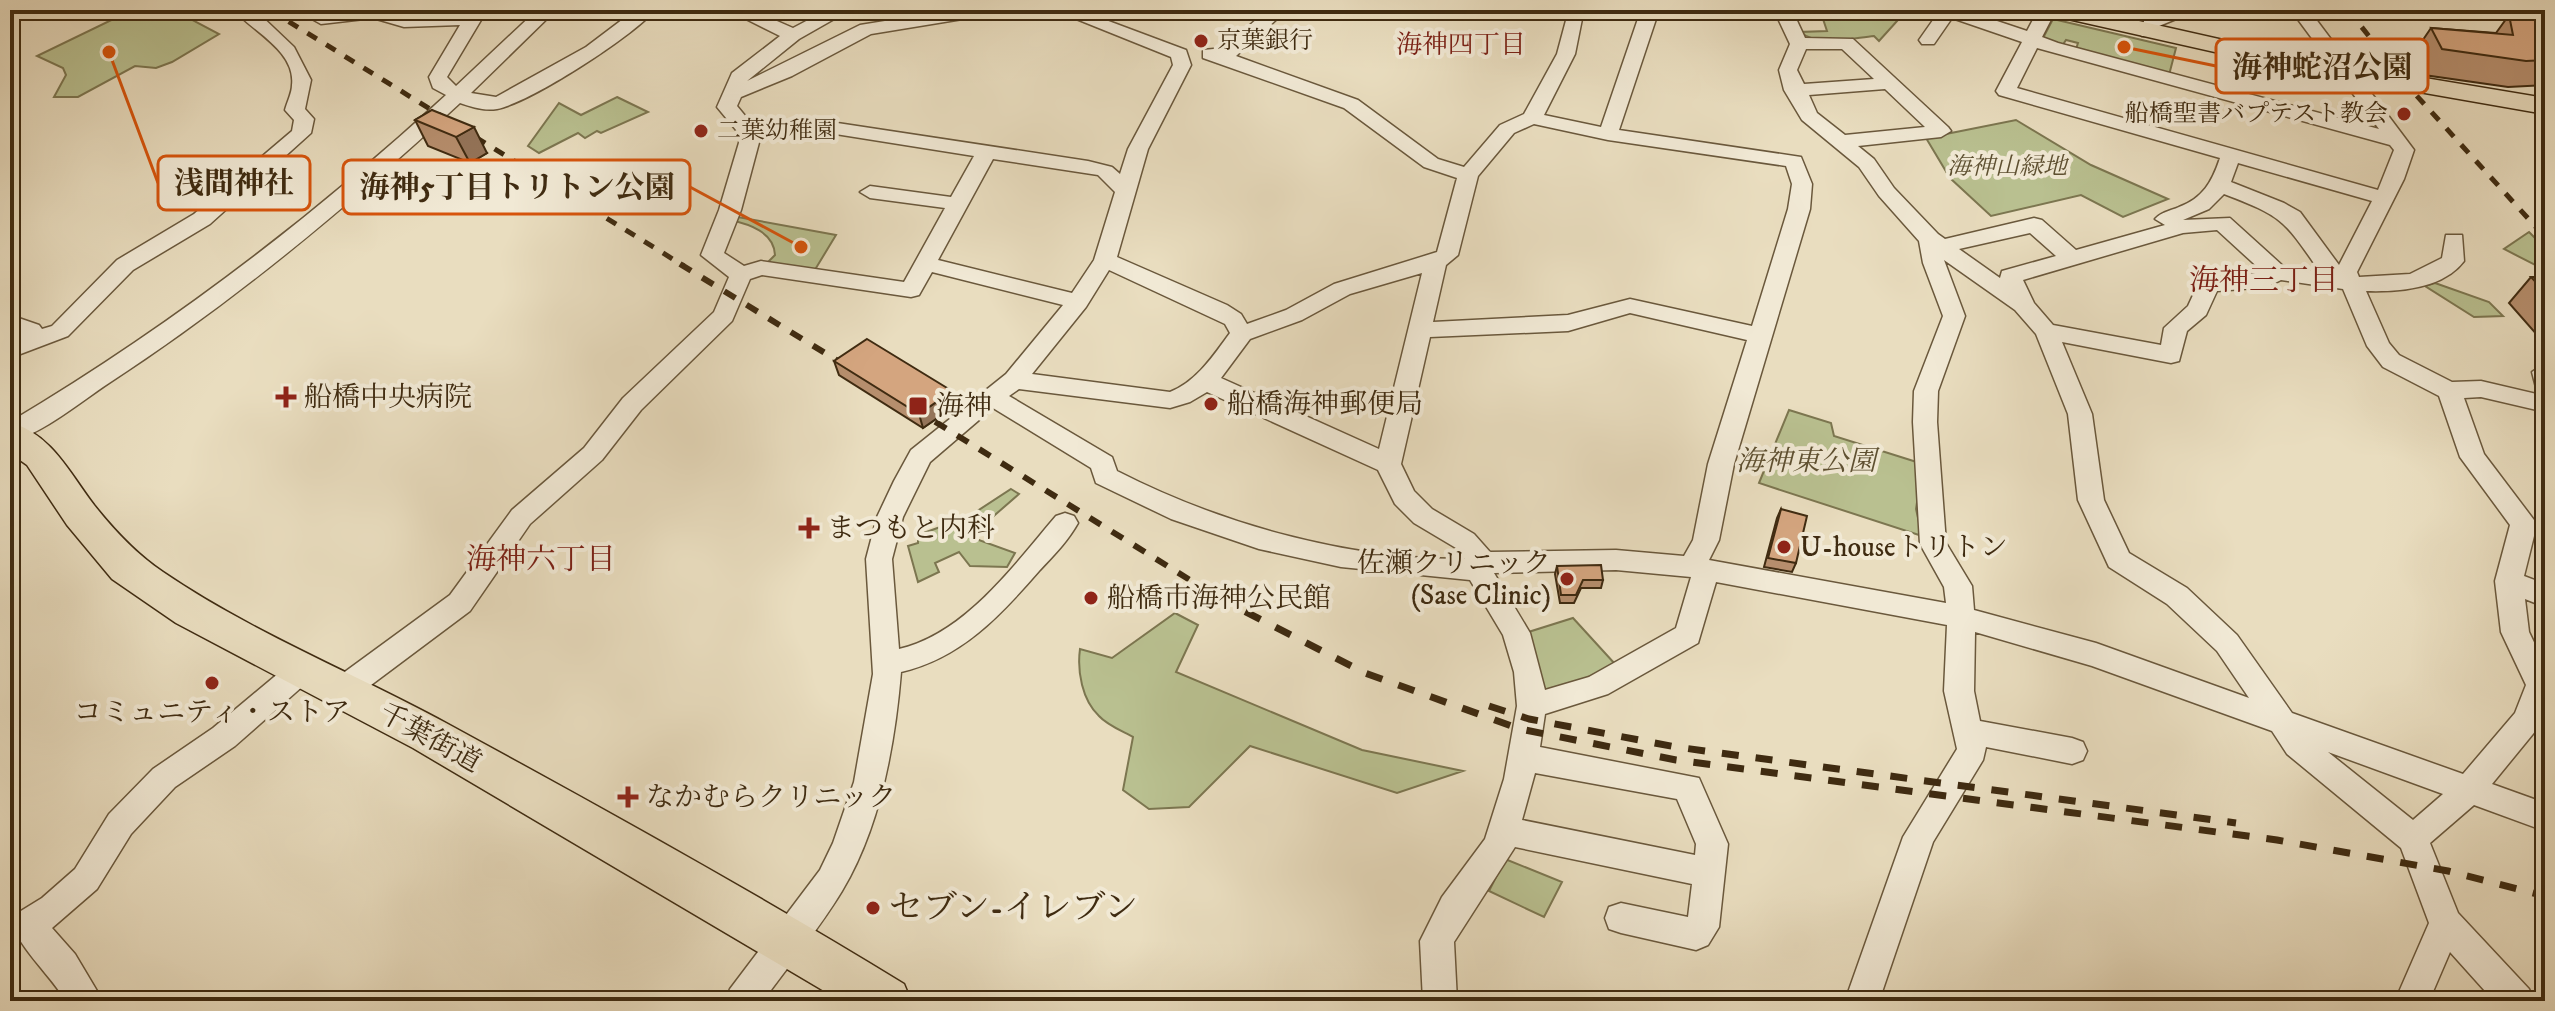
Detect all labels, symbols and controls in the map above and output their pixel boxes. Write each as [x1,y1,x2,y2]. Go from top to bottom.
place label: 京葉銀行 [1217,26,1313,56]
district label: 海神四丁目 [1396,29,1526,62]
marker: 京葉銀行 [1192,32,1210,50]
callout: 海神蛇沼公園 [2216,39,2428,93]
text: 海神蛇沼公園 [2232,50,2412,87]
place label: 船橋聖書バプテスト教会 [2125,99,2388,129]
marker: 船橋聖書バプテスト教会 [2395,105,2413,123]
place label: 二葉幼稚園 [717,116,837,146]
marker: 二葉幼稚園 [692,122,710,140]
park label: 海神山緑地 [1947,152,2070,182]
callout: 浅間神社 [158,156,310,210]
callout: 海神5丁目トリトン公園 [343,160,690,214]
text: 浅間神社 [174,166,294,203]
text: 海神5丁目トリトン公園 [360,170,674,207]
district label: 海神三丁目 [2189,263,2339,300]
place label: 船橋中央病院 [304,380,472,415]
marker: 船橋中央病院 [275,386,297,408]
place label: 船橋海神郵便局 [1227,387,1423,422]
place label: 海神 [936,389,992,424]
marker: 海神 [907,395,929,417]
marker: 船橋海神郵便局 [1202,395,1220,413]
park label: 海神東公園 [1736,444,1880,479]
place label: まつもと内科 [827,511,995,546]
marker: まつもと内科 [798,517,820,539]
place label: U-houseトリトン [1800,530,2008,565]
marker: U-houseトリトン [1775,538,1793,556]
district label: 海神六丁目 [466,542,616,579]
place label: 佐瀬クリニック (Sase Clinic) [1357,546,1551,613]
marker: 佐瀬クリニック (Sase Clinic) [1558,570,1576,588]
place label: 船橋市海神公民館 [1107,581,1331,616]
marker: 船橋市海神公民館 [1082,589,1100,607]
marker: コミュニティ・ストア [203,674,221,692]
place label: コミュニティ・ストア [74,695,350,730]
street label: 千葉街道 [373,696,487,780]
place label: なかむらクリニック [646,780,896,815]
marker: なかむらクリニック [617,786,639,808]
place label: セブン-イレブン [889,887,1138,929]
marker: セブン-イレブン [864,899,882,917]

